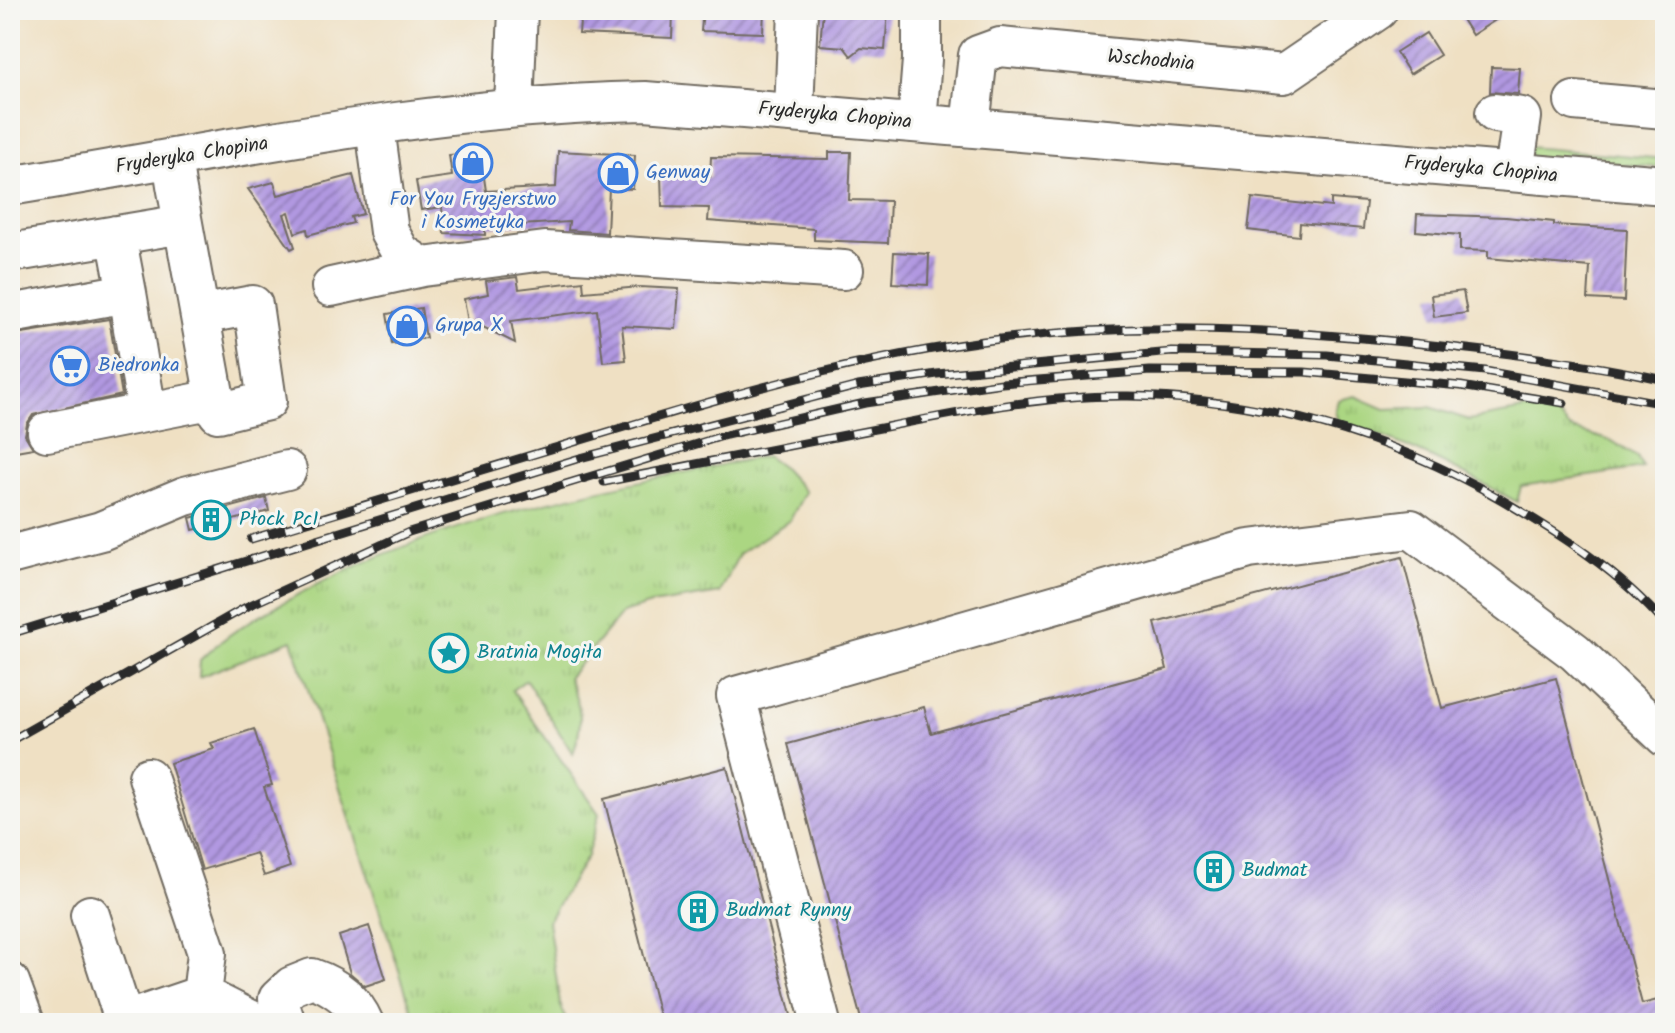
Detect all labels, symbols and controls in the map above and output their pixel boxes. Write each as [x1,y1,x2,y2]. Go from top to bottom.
street label: Wschodnia [1106,41,1196,81]
street label: Fryderyka Chopina [757,93,913,139]
street label: Fryderyka Chopina [113,128,271,184]
shop icon: For You Fryzjerstwo i Kosmetyka [452,142,494,184]
street label: Fryderyka Chopina [1403,147,1559,193]
shop icon: Genway [597,152,639,194]
place label: Genway [646,157,711,189]
place label: For You Fryzjerstwo i Kosmetyka [389,184,557,239]
shop icon: Grupa X [386,305,428,347]
place label: Grupa X [435,310,503,342]
supermarket icon: Biedronka [49,345,91,387]
place label: Biedronka [98,350,180,382]
building icon: Płock Pc1 [190,499,232,541]
place label: Płock Pc1 [239,504,319,536]
place icon: Bratnia Mogiła [428,632,470,674]
place label: Bratnia Mogiła [477,637,602,669]
building icon: Budmat [1193,850,1235,892]
place label: Budmat [1242,855,1308,887]
building icon: Budmat Rynny [677,890,719,932]
place label: Budmat Rynny [726,895,852,927]

